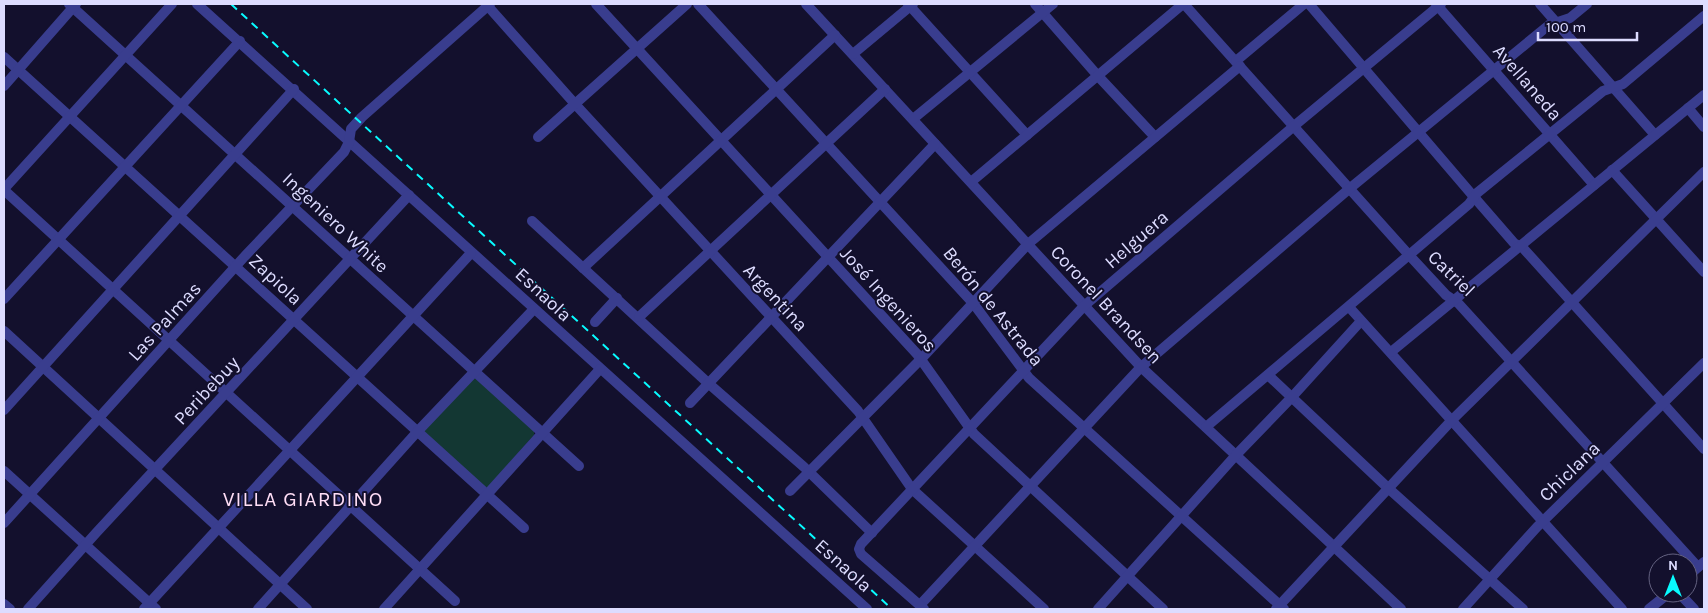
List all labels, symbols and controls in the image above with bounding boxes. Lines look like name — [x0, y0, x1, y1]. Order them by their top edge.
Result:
scale bar — [1538, 10, 1637, 42]
text: 100 m — [1546, 18, 1586, 36]
street label: Avellaneda — [1488, 40, 1566, 125]
street label: Ingeniero White — [278, 168, 393, 277]
street label: Helguera — [1100, 206, 1173, 273]
street label: Coronel Brandsen — [1046, 241, 1167, 368]
street label: Berón de Astrada — [938, 242, 1048, 371]
street label: José Ingenieros — [835, 243, 941, 357]
street label: Catriel — [1423, 246, 1479, 301]
street label: Zapiola — [244, 250, 306, 310]
street label: Argentina — [739, 259, 812, 336]
street label: Esnaola — [511, 263, 576, 326]
street label: Las Palmas — [124, 278, 206, 366]
street label: Peribebuy — [170, 352, 244, 429]
street label: Chiclana — [1535, 437, 1605, 506]
district label: VILLA GIARDINO — [223, 487, 383, 511]
street label: Esnaola — [810, 535, 876, 597]
north arrow — [1648, 553, 1698, 603]
text: N — [1668, 557, 1678, 574]

